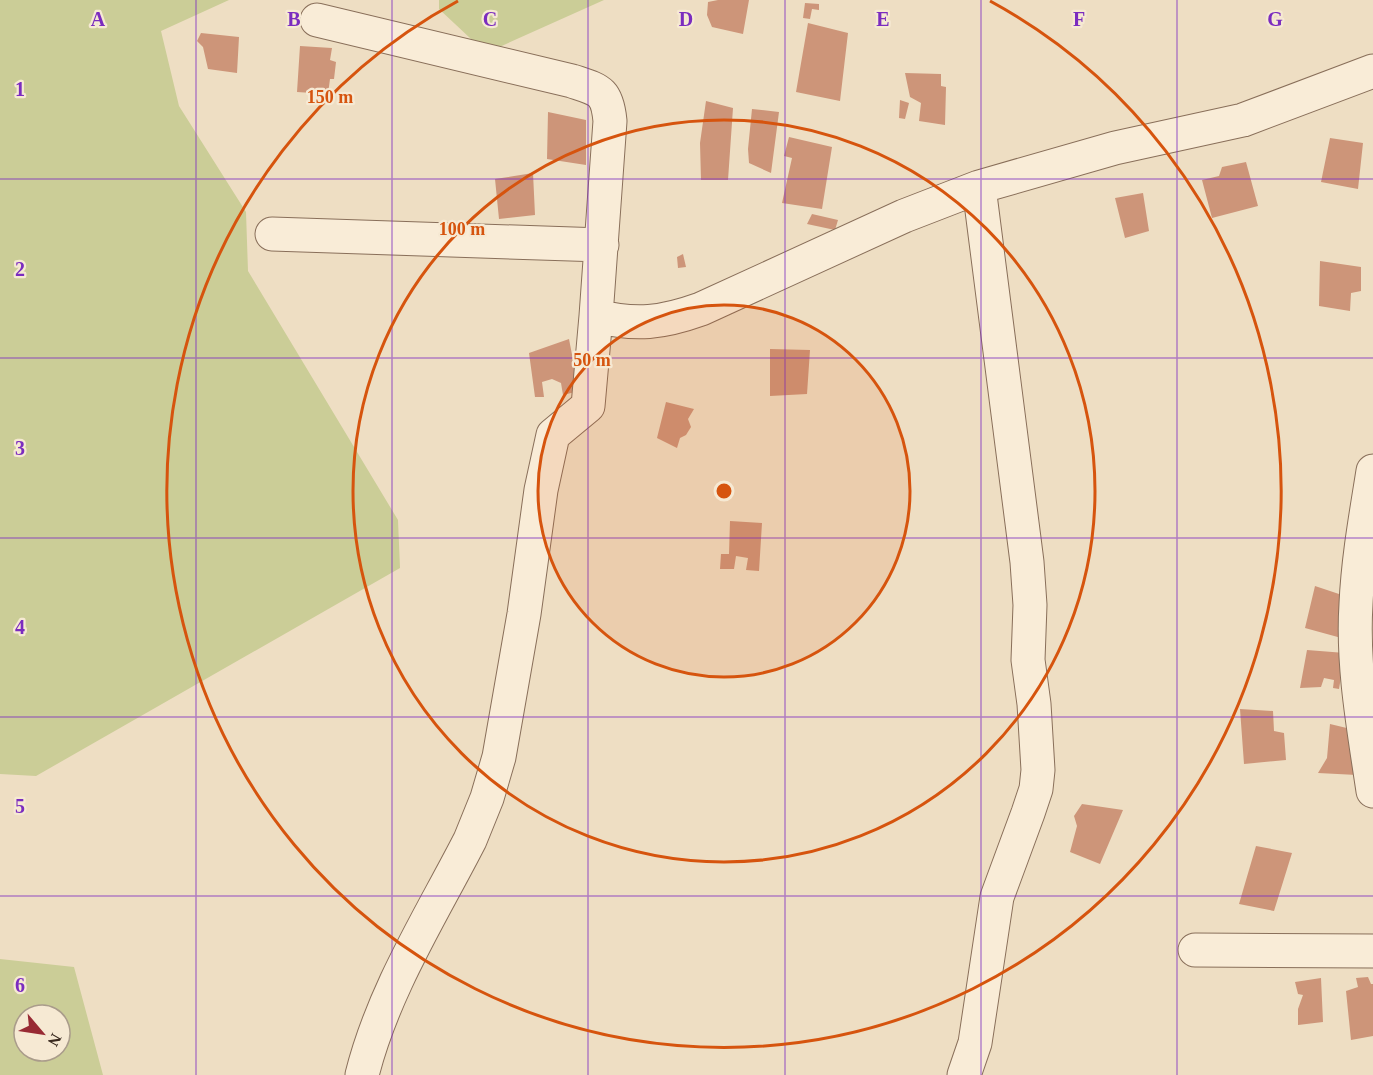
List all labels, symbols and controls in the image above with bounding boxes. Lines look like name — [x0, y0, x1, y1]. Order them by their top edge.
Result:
text: A — [91, 8, 106, 30]
text: B — [287, 8, 301, 30]
text: C — [483, 8, 497, 30]
text: D — [679, 8, 693, 30]
text: E — [876, 8, 890, 30]
text: F — [1073, 8, 1085, 30]
text: G — [1267, 8, 1283, 30]
text: 1 — [15, 78, 25, 100]
text: 150 m — [307, 87, 353, 107]
text: 100 m — [439, 219, 485, 239]
text: 2 — [15, 258, 25, 280]
text: 50 m — [573, 350, 611, 370]
text: 3 — [15, 437, 25, 459]
centre of rings — [714, 481, 734, 501]
text: 4 — [15, 616, 25, 638]
text: 5 — [15, 795, 25, 817]
text: 6 — [15, 974, 25, 996]
north arrow — [12, 1003, 72, 1063]
text: N — [44, 1031, 65, 1050]

